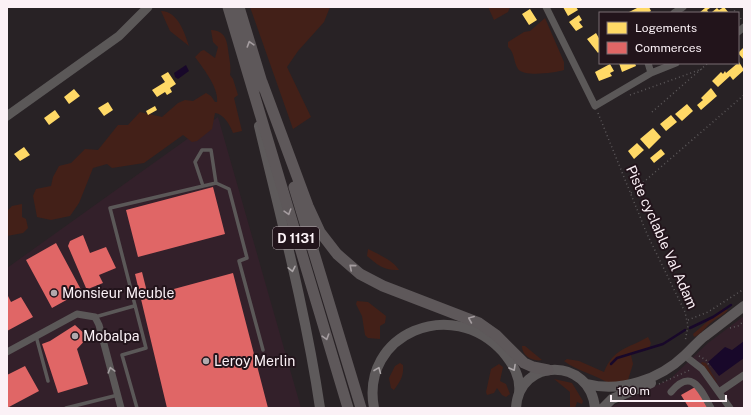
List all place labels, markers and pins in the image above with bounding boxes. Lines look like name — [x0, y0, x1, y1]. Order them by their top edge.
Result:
place label: Monsieur Meuble — [62, 285, 174, 301]
marker: Monsieur Meuble — [49, 288, 59, 298]
place label: Mobalpa — [83, 328, 139, 344]
marker: Mobalpa — [70, 331, 80, 341]
place label: Leroy Merlin — [214, 353, 295, 369]
marker: Leroy Merlin — [201, 356, 211, 366]

